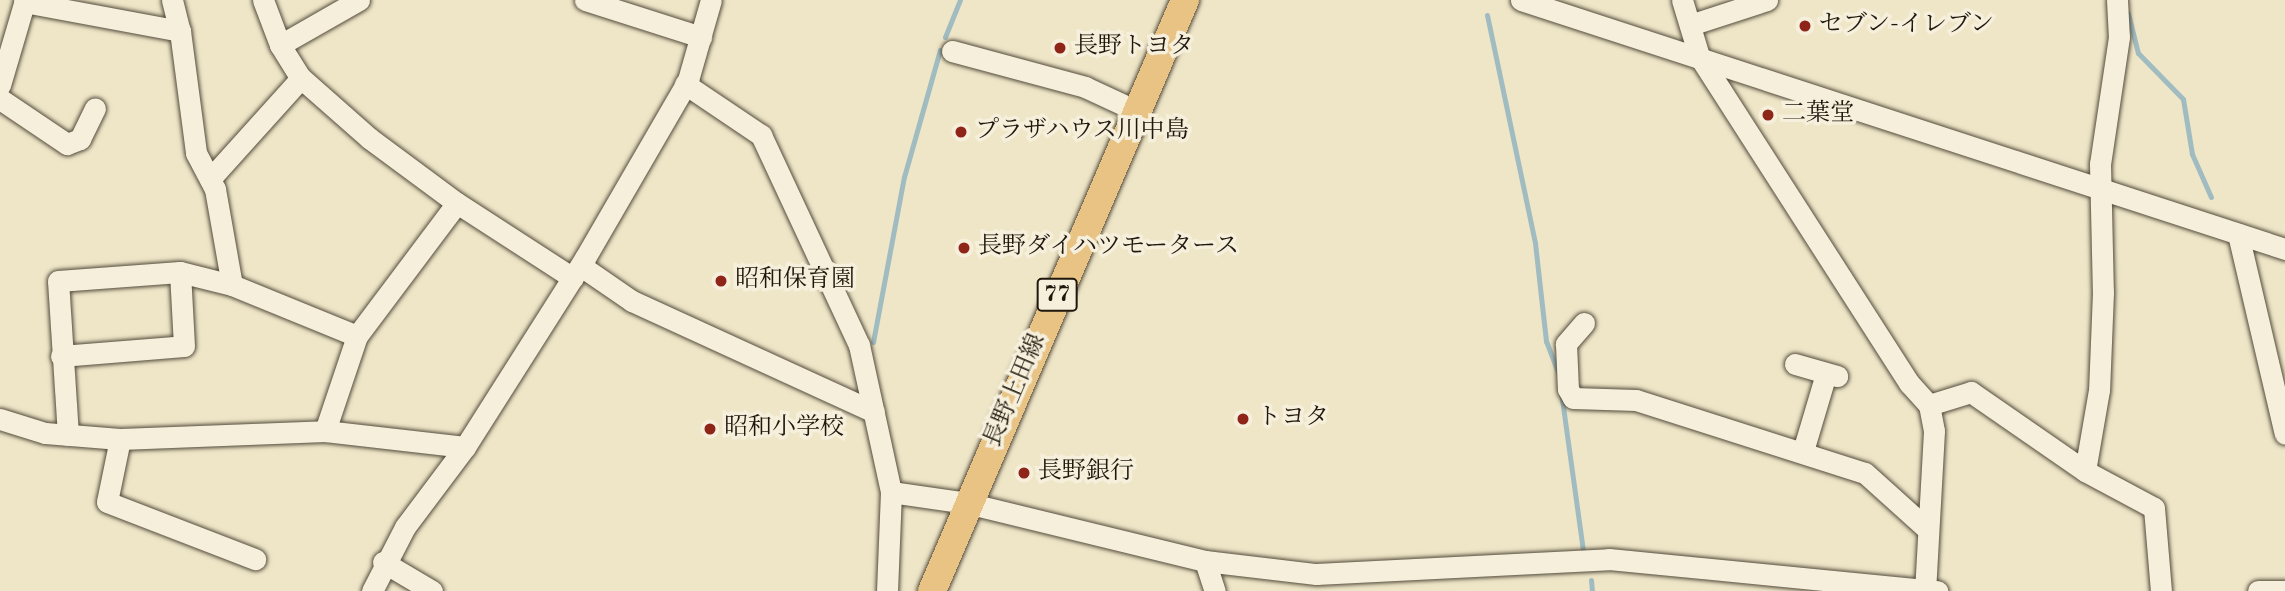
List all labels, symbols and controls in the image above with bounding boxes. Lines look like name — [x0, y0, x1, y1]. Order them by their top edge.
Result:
place label: セブン-イレブン — [1819, 12, 1996, 40]
marker: セブン-イレブン — [1797, 18, 1813, 34]
place label: 長野トヨタ — [1074, 34, 1194, 62]
marker: 長野トヨタ — [1052, 40, 1068, 56]
place label: 二葉堂 — [1782, 101, 1854, 129]
marker: 二葉堂 — [1760, 107, 1776, 123]
place label: プラザハウス川中島 — [975, 118, 1191, 146]
marker: プラザハウス川中島 — [953, 124, 969, 140]
place label: 長野ダイハツモータース — [978, 234, 1241, 262]
marker: 長野ダイハツモータース — [956, 240, 972, 256]
place label: 昭和保育園 — [735, 267, 855, 295]
marker: 昭和保育園 — [713, 273, 729, 289]
road number: 77 — [1036, 276, 1078, 314]
street label: 長野上田線 — [979, 330, 1053, 452]
place label: トヨタ — [1257, 405, 1329, 433]
marker: トヨタ — [1235, 411, 1251, 427]
place label: 昭和小学校 — [724, 415, 844, 443]
marker: 昭和小学校 — [702, 421, 718, 437]
place label: 長野銀行 — [1038, 459, 1134, 487]
marker: 長野銀行 — [1016, 465, 1032, 481]

